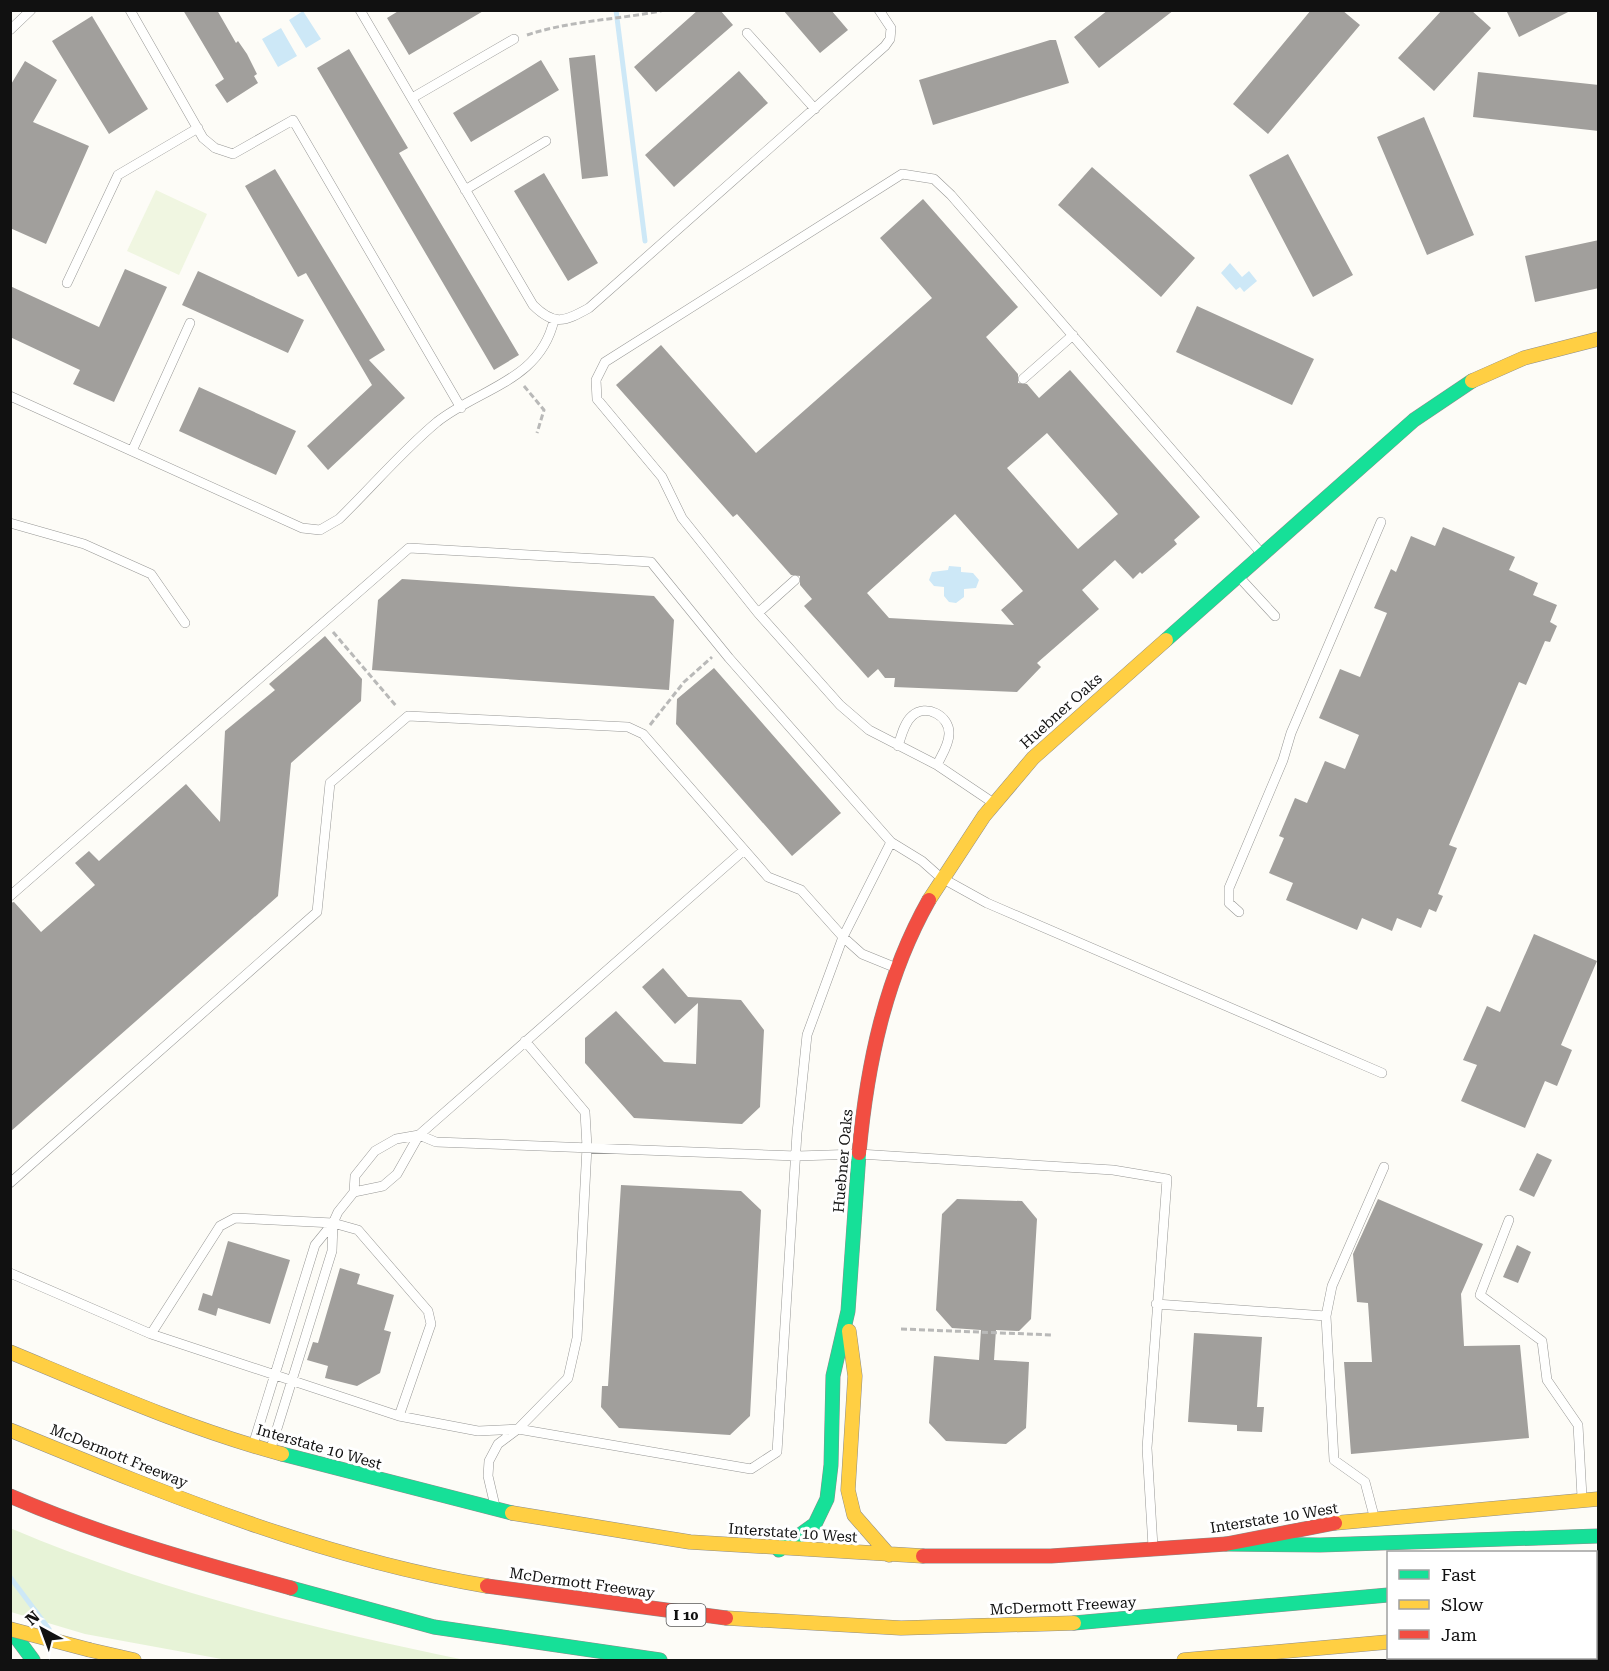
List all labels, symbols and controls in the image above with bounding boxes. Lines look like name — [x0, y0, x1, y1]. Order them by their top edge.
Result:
street label: Huebner Oaks — [1016, 670, 1106, 752]
street label: Huebner Oaks — [830, 1108, 856, 1214]
street label: McDermott Freeway — [48, 1420, 190, 1492]
street label: Interstate 10 West — [254, 1421, 384, 1474]
street label: Interstate 10 West — [1209, 1499, 1340, 1537]
street label: Interstate 10 West — [728, 1520, 859, 1547]
legend — [1387, 1551, 1597, 1659]
street label: McDermott Freeway — [508, 1564, 656, 1602]
text: Fast — [1441, 1564, 1476, 1585]
street label: McDermott Freeway — [989, 1593, 1137, 1619]
text: Slow — [1441, 1594, 1483, 1615]
north arrow — [12, 1599, 72, 1659]
road number: I 10 — [666, 1604, 706, 1626]
text: N — [22, 1607, 43, 1629]
text: Jam — [1441, 1624, 1477, 1645]

